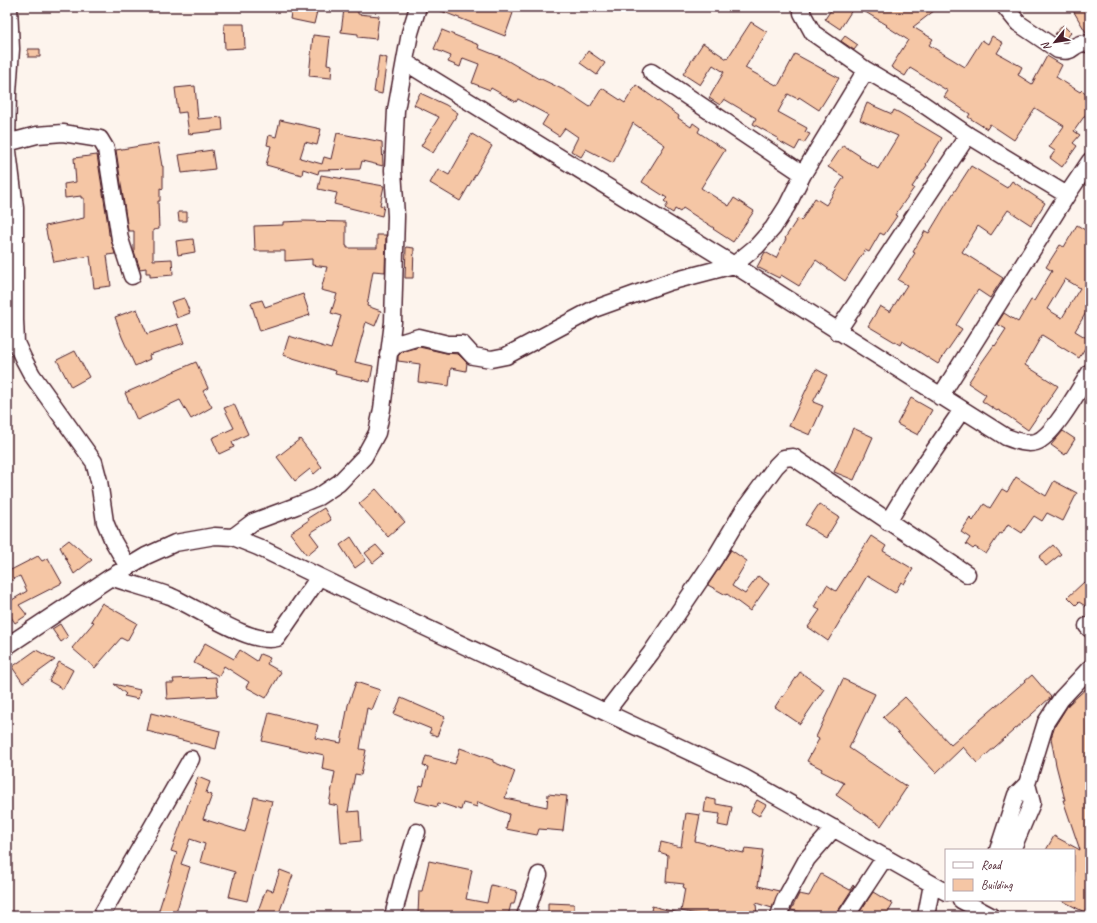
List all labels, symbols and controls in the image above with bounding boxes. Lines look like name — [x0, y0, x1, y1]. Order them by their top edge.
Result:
north arrow — [1035, 22, 1075, 62]
text: N — [1037, 39, 1054, 53]
legend — [945, 849, 1075, 901]
text: Road — [981, 857, 1003, 873]
text: Building — [981, 877, 1013, 893]

